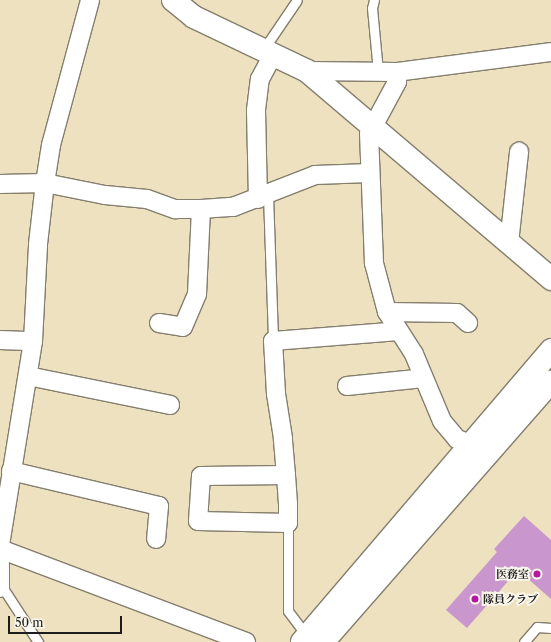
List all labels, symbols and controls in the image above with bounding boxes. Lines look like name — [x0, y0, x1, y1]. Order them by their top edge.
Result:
place label: 医務室 — [496, 567, 529, 581]
marker: 医務室 — [532, 569, 542, 579]
place label: 隊員クラブ — [483, 592, 538, 606]
marker: 隊員クラブ — [470, 594, 480, 604]
scale bar — [10, 608, 124, 634]
text: 50 m — [15, 615, 44, 630]

